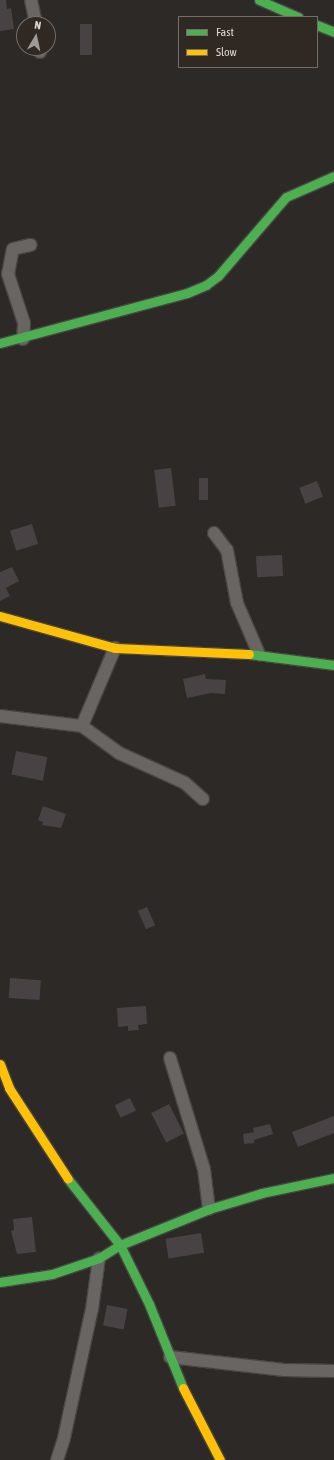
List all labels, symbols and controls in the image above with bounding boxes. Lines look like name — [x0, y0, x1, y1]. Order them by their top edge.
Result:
north arrow — [16, 16, 56, 56]
legend — [178, 16, 318, 68]
text: N — [34, 19, 42, 32]
text: Fast — [216, 25, 234, 39]
text: Slow — [216, 45, 237, 59]

